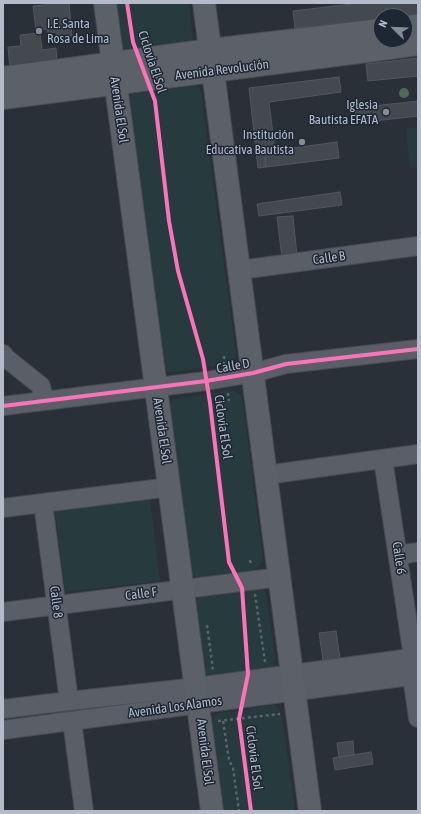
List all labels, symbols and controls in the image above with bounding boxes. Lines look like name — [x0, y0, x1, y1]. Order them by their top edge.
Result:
north arrow — [373, 8, 413, 48]
place label: I.E. Santa Rosa de Lima — [47, 16, 109, 47]
text: N — [376, 18, 390, 29]
marker: I.E. Santa Rosa de Lima — [34, 26, 44, 36]
street label: Ciclovía El Sol — [135, 29, 169, 95]
street label: Avenida Revolución — [174, 57, 270, 83]
street label: Avenida El Sol — [107, 76, 131, 144]
place label: Iglesia Bautista EFATA — [309, 97, 378, 128]
marker: Iglesia Bautista EFATA — [381, 107, 391, 117]
place label: Institución Educativa Bautista — [206, 127, 294, 158]
marker: Institución Educativa Bautista — [297, 137, 307, 147]
street label: Calle B — [312, 248, 346, 268]
street label: Calle D — [215, 355, 251, 377]
street label: Ciclovía El Sol — [211, 394, 235, 460]
street label: Avenida El Sol — [150, 397, 174, 465]
street label: Calle 6 — [389, 541, 409, 575]
street label: Calle F — [124, 584, 158, 604]
street label: Calle 8 — [46, 585, 66, 619]
street label: Avenida Los Alamos — [127, 693, 223, 721]
street label: Avenida El Sol — [193, 718, 217, 786]
street label: Ciclovía El Sol — [242, 725, 266, 791]

